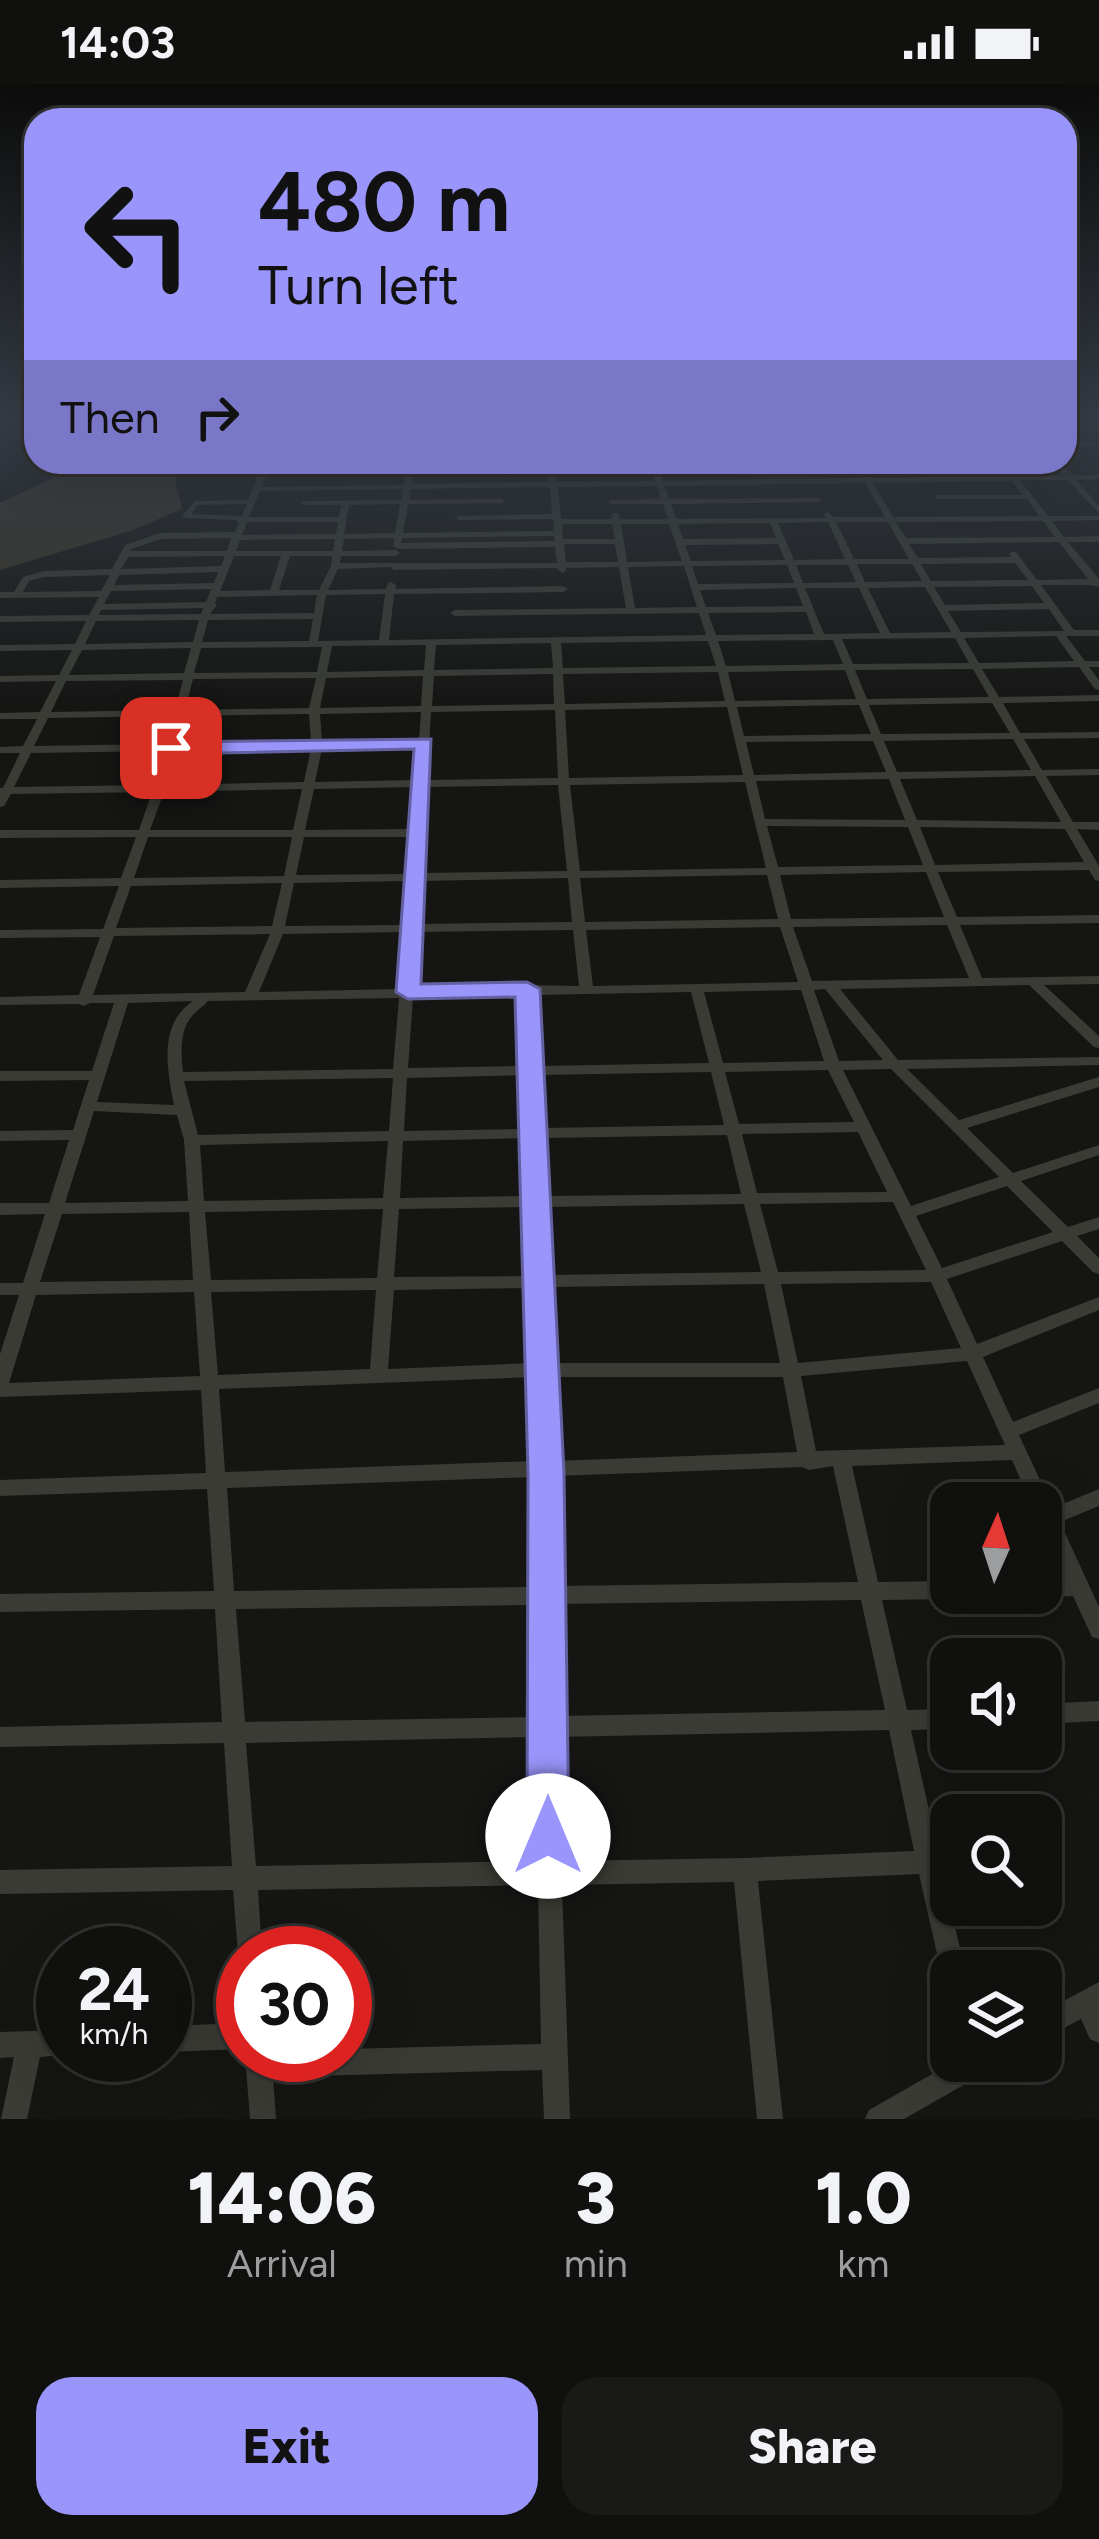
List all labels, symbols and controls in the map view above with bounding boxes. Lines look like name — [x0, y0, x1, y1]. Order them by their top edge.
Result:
text: 14:03 — [60, 15, 175, 69]
text: 480 m — [258, 151, 510, 252]
icon: left — [60, 156, 216, 312]
text: Turn left — [258, 253, 459, 318]
icon: right — [184, 384, 250, 450]
text: Then — [60, 390, 160, 444]
pin — [120, 697, 222, 799]
icon: arrive — [138, 715, 204, 781]
north arrow — [930, 1482, 1062, 1614]
map controls — [930, 1482, 1062, 2082]
button: sound — [930, 1638, 1062, 1770]
position arrow — [485, 1773, 611, 1899]
button: search — [930, 1794, 1062, 1926]
speed limit sign: 30 — [216, 1926, 372, 2082]
button: layers — [930, 1950, 1062, 2082]
text: 24 — [78, 1953, 150, 2025]
text: km/h — [80, 2015, 148, 2052]
text: 14:06 — [187, 2155, 376, 2241]
text: 3 — [575, 2155, 616, 2241]
text: 1.0 — [815, 2155, 912, 2241]
text: Arrival — [227, 2240, 337, 2287]
text: min — [564, 2240, 628, 2287]
text: km — [837, 2240, 889, 2287]
button: Exit — [36, 2377, 538, 2515]
button: Share — [562, 2377, 1063, 2515]

